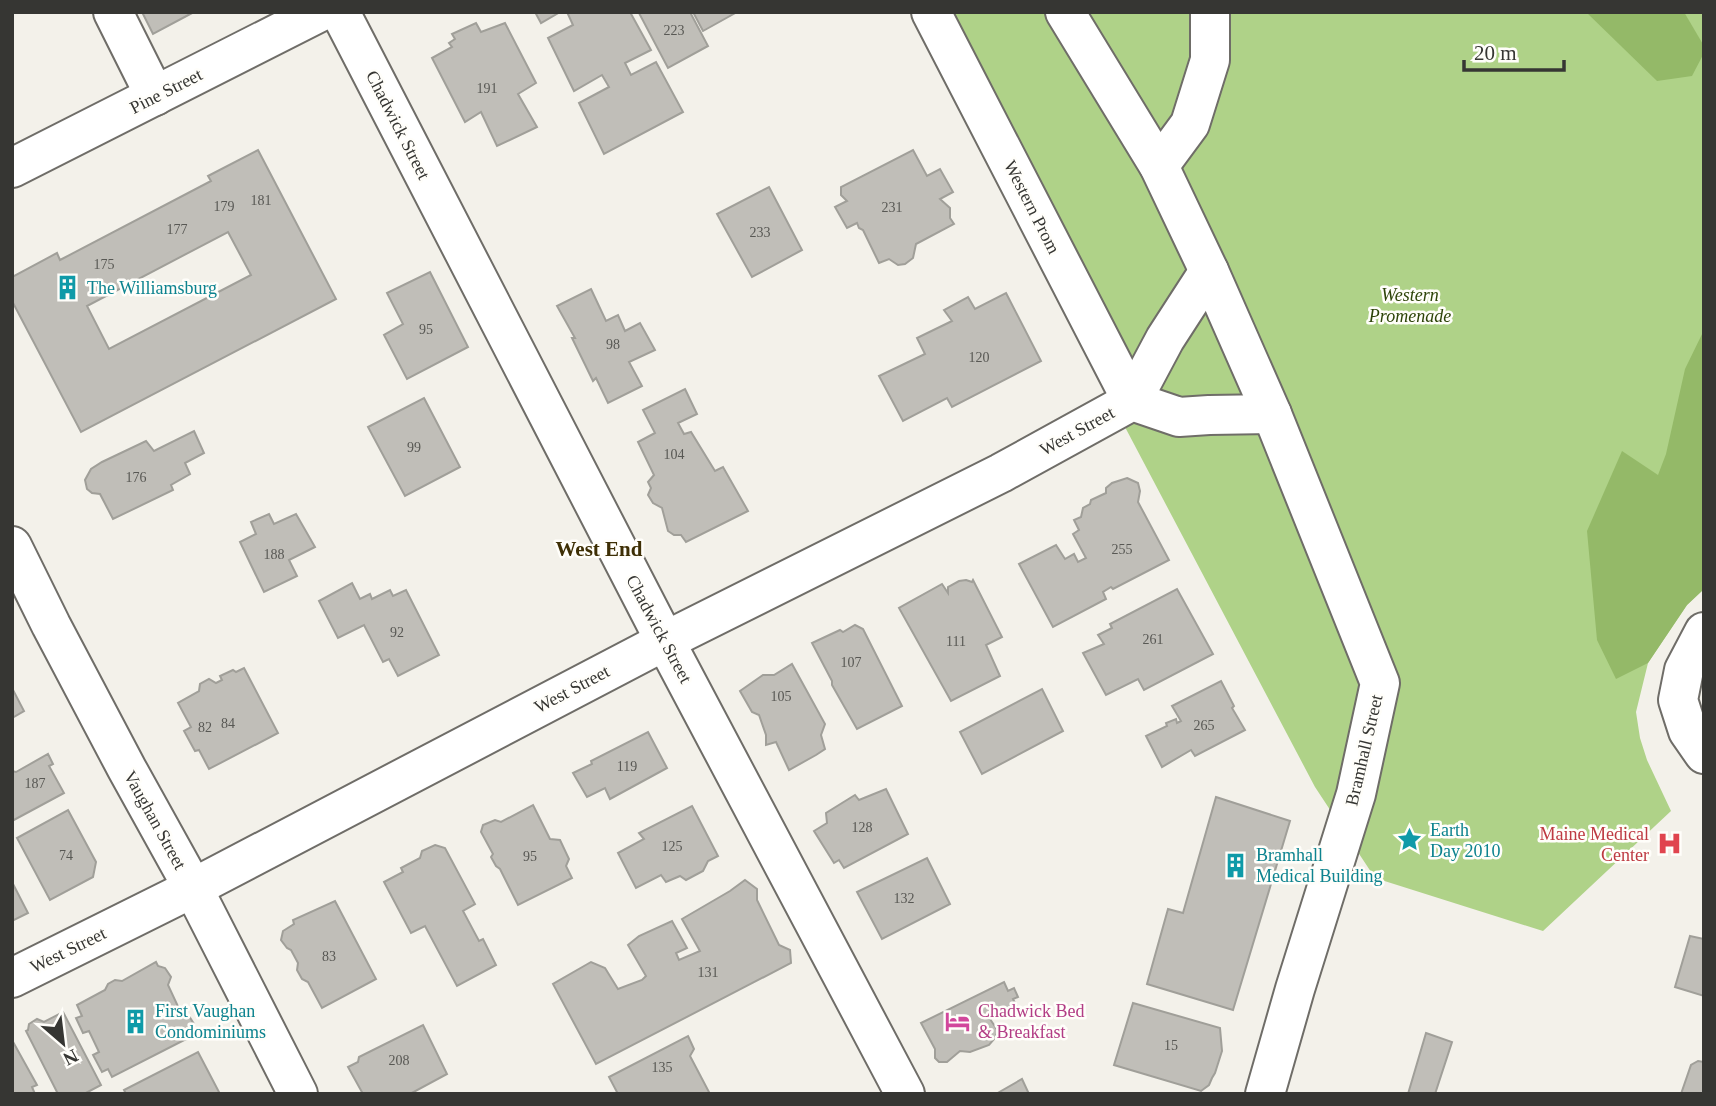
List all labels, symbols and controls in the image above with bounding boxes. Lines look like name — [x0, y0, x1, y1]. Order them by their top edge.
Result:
house number: 223 — [664, 23, 685, 38]
scale bar — [1464, 28, 1564, 72]
text: 20 m — [1474, 41, 1517, 65]
street label: Pine Street — [126, 64, 206, 118]
street label: Chadwick Street — [362, 67, 434, 183]
house number: 191 — [477, 81, 498, 96]
street label: Western Prom — [1000, 157, 1064, 257]
house number: 181 — [251, 193, 272, 208]
house number: 179 — [214, 199, 235, 214]
house number: 231 — [882, 200, 903, 215]
house number: 177 — [167, 222, 188, 237]
house number: 233 — [750, 225, 771, 240]
house number: 175 — [94, 257, 115, 272]
building icon: The Williamsburg — [53, 274, 81, 302]
place label: The Williamsburg — [87, 278, 217, 298]
park label: Western Promenade — [1368, 285, 1451, 326]
house number: 95 — [419, 322, 433, 337]
house number: 98 — [606, 337, 620, 352]
house number: 120 — [969, 350, 990, 365]
street label: West Street — [1036, 402, 1118, 460]
house number: 99 — [407, 440, 421, 455]
house number: 104 — [664, 447, 685, 462]
house number: 176 — [126, 470, 147, 485]
district label: West End — [556, 537, 643, 561]
house number: 255 — [1112, 542, 1133, 557]
house number: 188 — [264, 547, 285, 562]
street label: Chadwick Street — [622, 572, 696, 686]
house number: 92 — [390, 625, 404, 640]
house number: 261 — [1143, 632, 1164, 647]
house number: 111 — [946, 634, 966, 649]
house number: 107 — [841, 655, 862, 670]
street label: West Street — [531, 661, 613, 717]
house number: 105 — [771, 689, 792, 704]
street label: Bramhall Street — [1341, 692, 1387, 808]
house number: 84 — [221, 716, 235, 731]
house number: 265 — [1194, 718, 1215, 733]
house number: 82 — [198, 720, 212, 735]
house number: 119 — [617, 759, 637, 774]
street label: Vaughan Street — [120, 767, 190, 873]
house number: 187 — [25, 776, 46, 791]
house number: 128 — [852, 820, 873, 835]
place label: Earth Day 2010 — [1430, 820, 1501, 861]
place label: Maine Medical Center — [1540, 824, 1649, 865]
place icon: Earth Day 2010 — [1396, 826, 1424, 854]
hospital icon: Maine Medical Center — [1655, 830, 1683, 858]
house number: 125 — [662, 839, 683, 854]
place label: Bramhall Medical Building — [1256, 845, 1382, 886]
house number: 74 — [59, 848, 73, 863]
house number: 95 — [523, 849, 537, 864]
building icon: Bramhall Medical Building — [1222, 851, 1250, 879]
house number: 132 — [894, 891, 915, 906]
street label: West Street — [27, 923, 109, 977]
house number: 83 — [322, 949, 336, 964]
house number: 131 — [698, 965, 719, 980]
place label: First Vaughan Condominiums — [155, 1001, 266, 1042]
place label: Chadwick Bed & Breakfast — [978, 1001, 1084, 1042]
building icon: First Vaughan Condominiums — [121, 1007, 149, 1035]
hotel icon: Chadwick Bed & Breakfast — [944, 1007, 972, 1035]
north arrow — [28, 1008, 98, 1078]
house number: 15 — [1164, 1038, 1178, 1053]
text: N — [60, 1045, 82, 1070]
house number: 208 — [389, 1053, 410, 1068]
house number: 135 — [652, 1060, 673, 1075]

